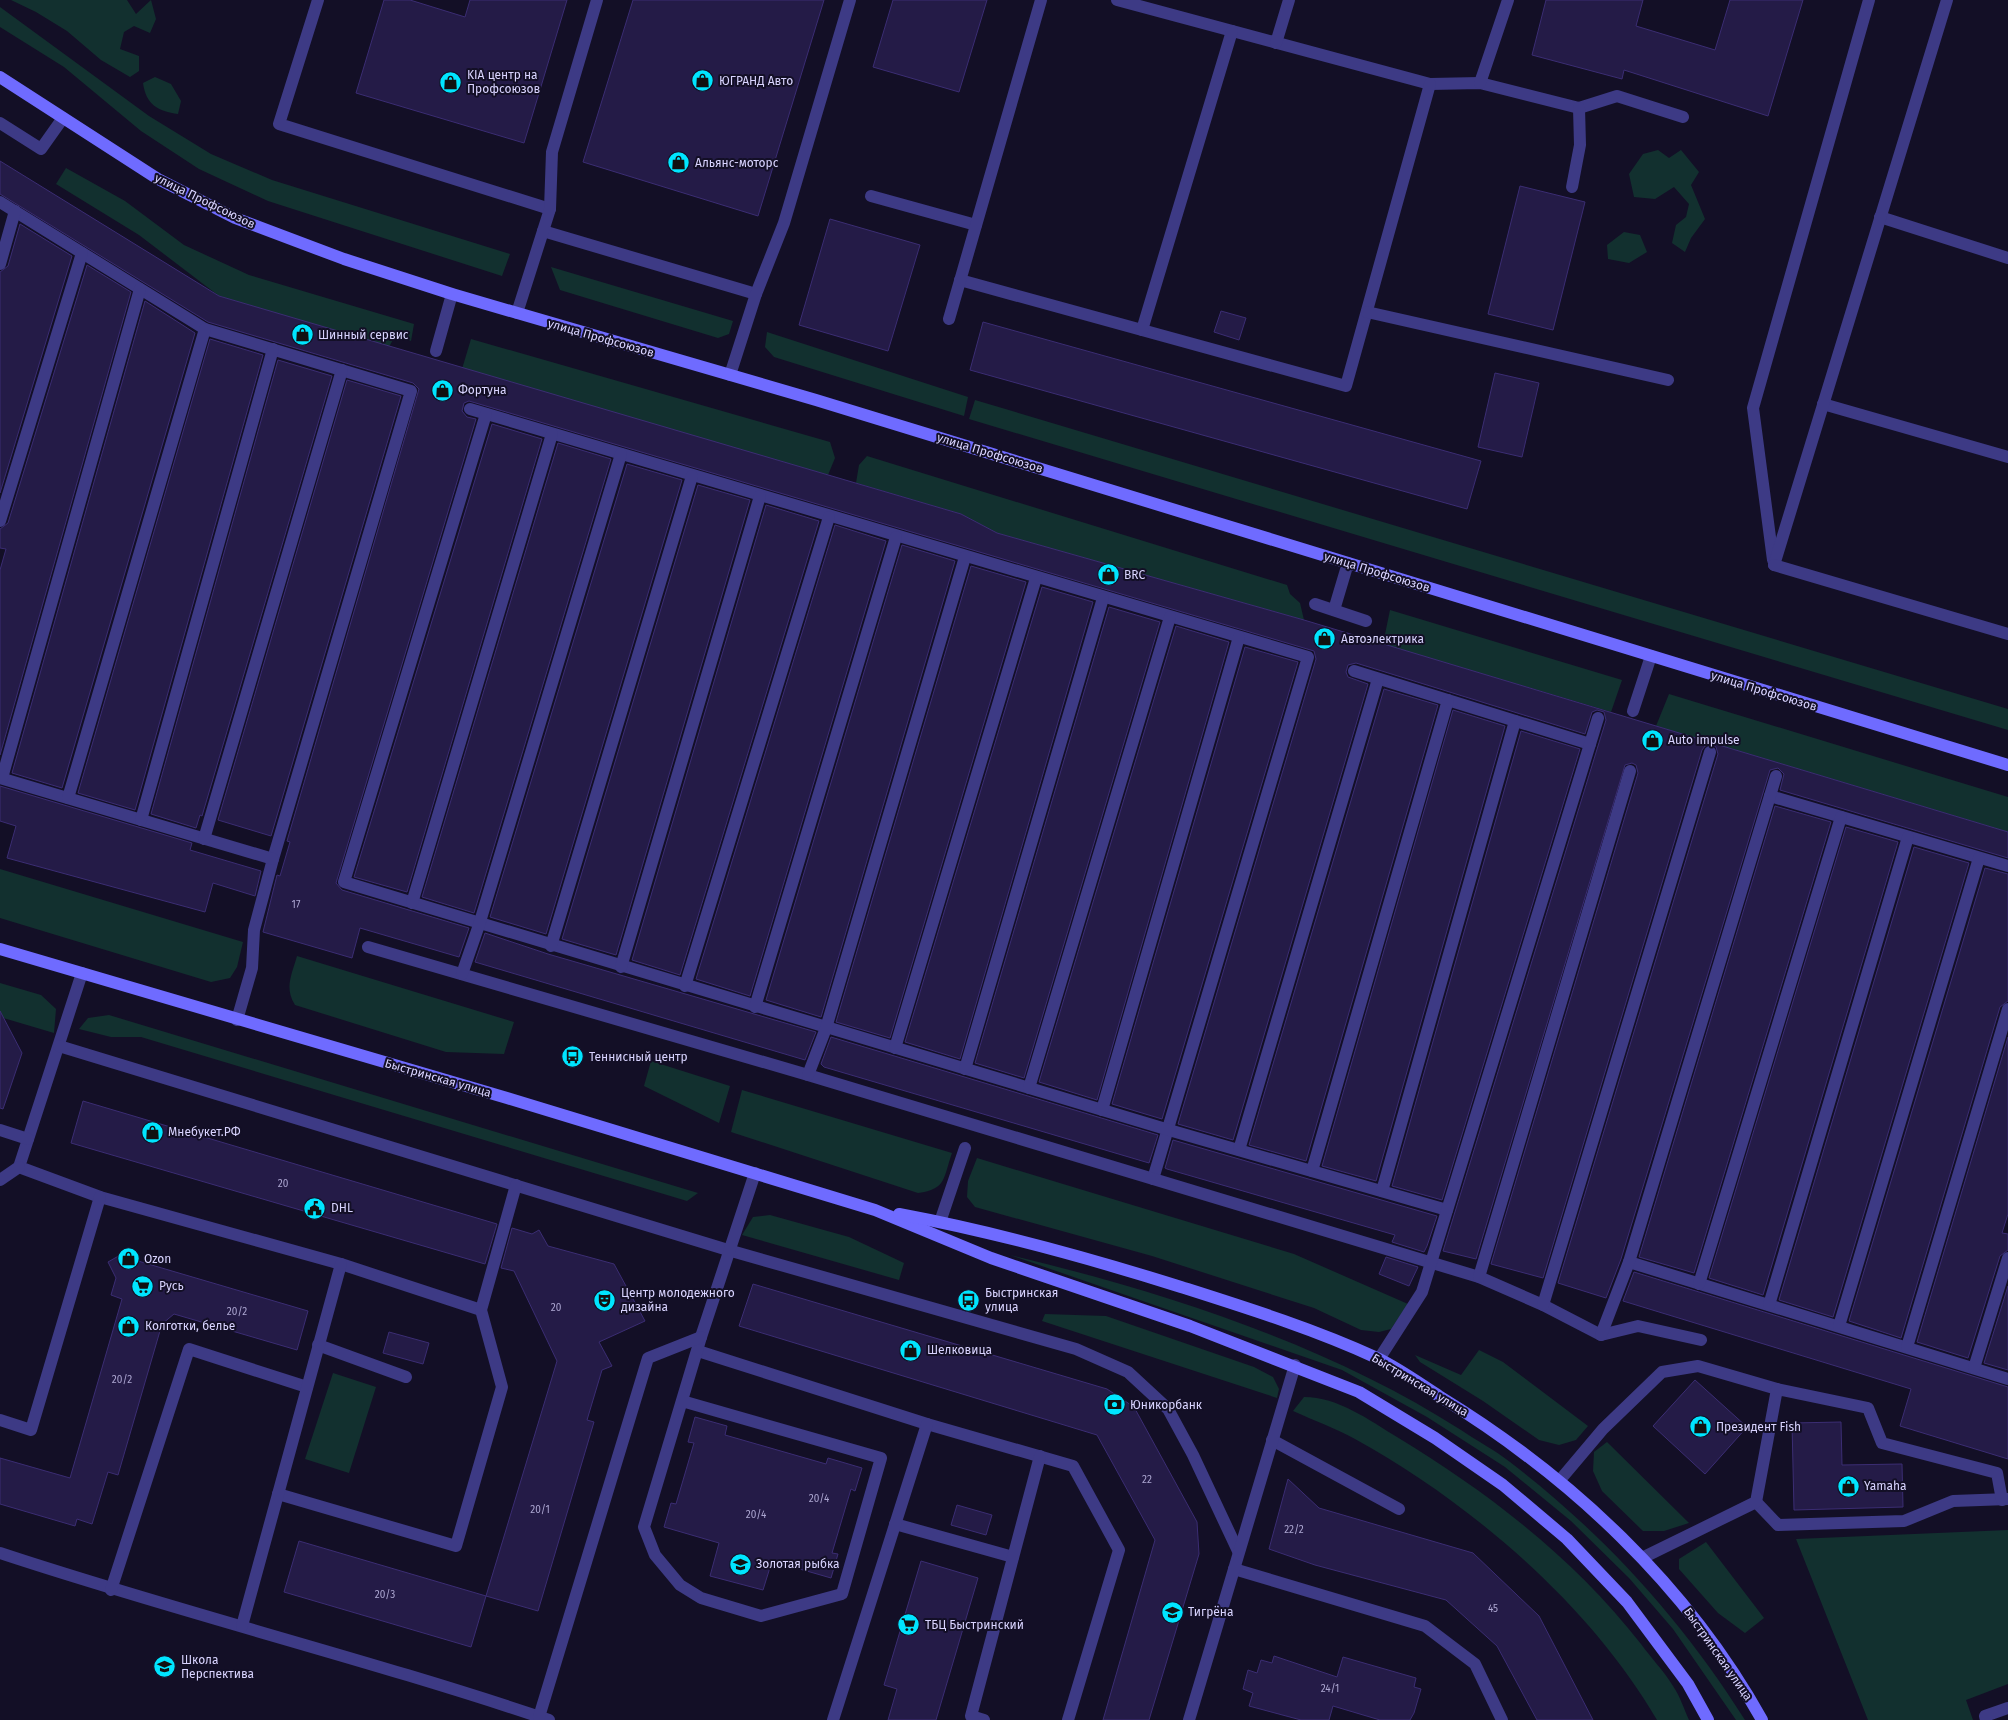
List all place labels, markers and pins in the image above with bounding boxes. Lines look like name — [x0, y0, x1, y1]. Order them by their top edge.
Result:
place label: KIA центр на Профсоюзов — [467, 68, 541, 96]
shop icon: ЮГРАНД Авто — [691, 69, 715, 93]
shop icon: KIA центр на Профсоюзов — [439, 70, 463, 94]
place label: ЮГРАНД Авто — [719, 74, 793, 88]
shop icon: Альянс-моторс — [667, 151, 691, 175]
place label: Альянс-моторс — [695, 156, 779, 170]
shop icon: Шинный сервис — [290, 323, 314, 347]
place label: Шинный сервис — [318, 328, 409, 342]
shop icon: Фортуна — [430, 378, 454, 402]
place label: Фортуна — [458, 383, 507, 397]
shop icon: BRC — [1096, 563, 1120, 587]
place label: BRC — [1124, 568, 1145, 582]
shop icon: Автоэлектрика — [1313, 627, 1337, 651]
place label: Автоэлектрика — [1341, 632, 1424, 646]
shop icon: Auto impulse — [1640, 728, 1664, 752]
place label: Auto impulse — [1668, 733, 1740, 747]
bus stop icon: Теннисный центр — [561, 1045, 585, 1069]
place label: Теннисный центр — [589, 1050, 688, 1064]
shop icon: Мнебукет.РФ — [140, 1120, 164, 1144]
place label: Мнебукет.РФ — [168, 1125, 241, 1139]
public building icon: DHL — [303, 1196, 327, 1220]
place label: DHL — [331, 1201, 353, 1215]
shop icon: Ozon — [116, 1247, 140, 1271]
place label: Ozon — [144, 1252, 171, 1266]
supermarket icon: Русь — [131, 1274, 155, 1298]
place label: Русь — [159, 1279, 184, 1293]
place label: Центр молодежного дизайна — [621, 1286, 735, 1314]
place label: Быстринская улица — [985, 1286, 1058, 1314]
theatre icon: Центр молодежного дизайна — [593, 1288, 617, 1312]
bus stop icon: Быстринская улица — [957, 1288, 981, 1312]
shop icon: Колготки, белье — [117, 1314, 141, 1338]
place label: Колготки, белье — [145, 1319, 235, 1333]
shop icon: Шелковица — [899, 1338, 923, 1362]
place label: Шелковица — [927, 1343, 992, 1357]
bank icon: Юникорбанк — [1102, 1393, 1126, 1417]
place label: Юникорбанк — [1130, 1398, 1203, 1412]
shop icon: Президент Fish — [1688, 1415, 1712, 1439]
place label: Президент Fish — [1716, 1420, 1801, 1434]
shop icon: Yamaha — [1836, 1474, 1860, 1498]
place label: Yamaha — [1864, 1479, 1907, 1493]
school or university icon: Золотая рыбка — [728, 1552, 752, 1576]
place label: Золотая рыбка — [756, 1557, 839, 1571]
school or university icon: Тигрёна — [1160, 1600, 1184, 1624]
place label: Тигрёна — [1188, 1605, 1234, 1619]
supermarket icon: ТБЦ Быстринский — [897, 1613, 921, 1637]
place label: ТБЦ Быстринский — [925, 1618, 1024, 1632]
place label: Школа Перспектива — [181, 1653, 254, 1681]
school or university icon: Школа Перспектива — [153, 1655, 177, 1679]

